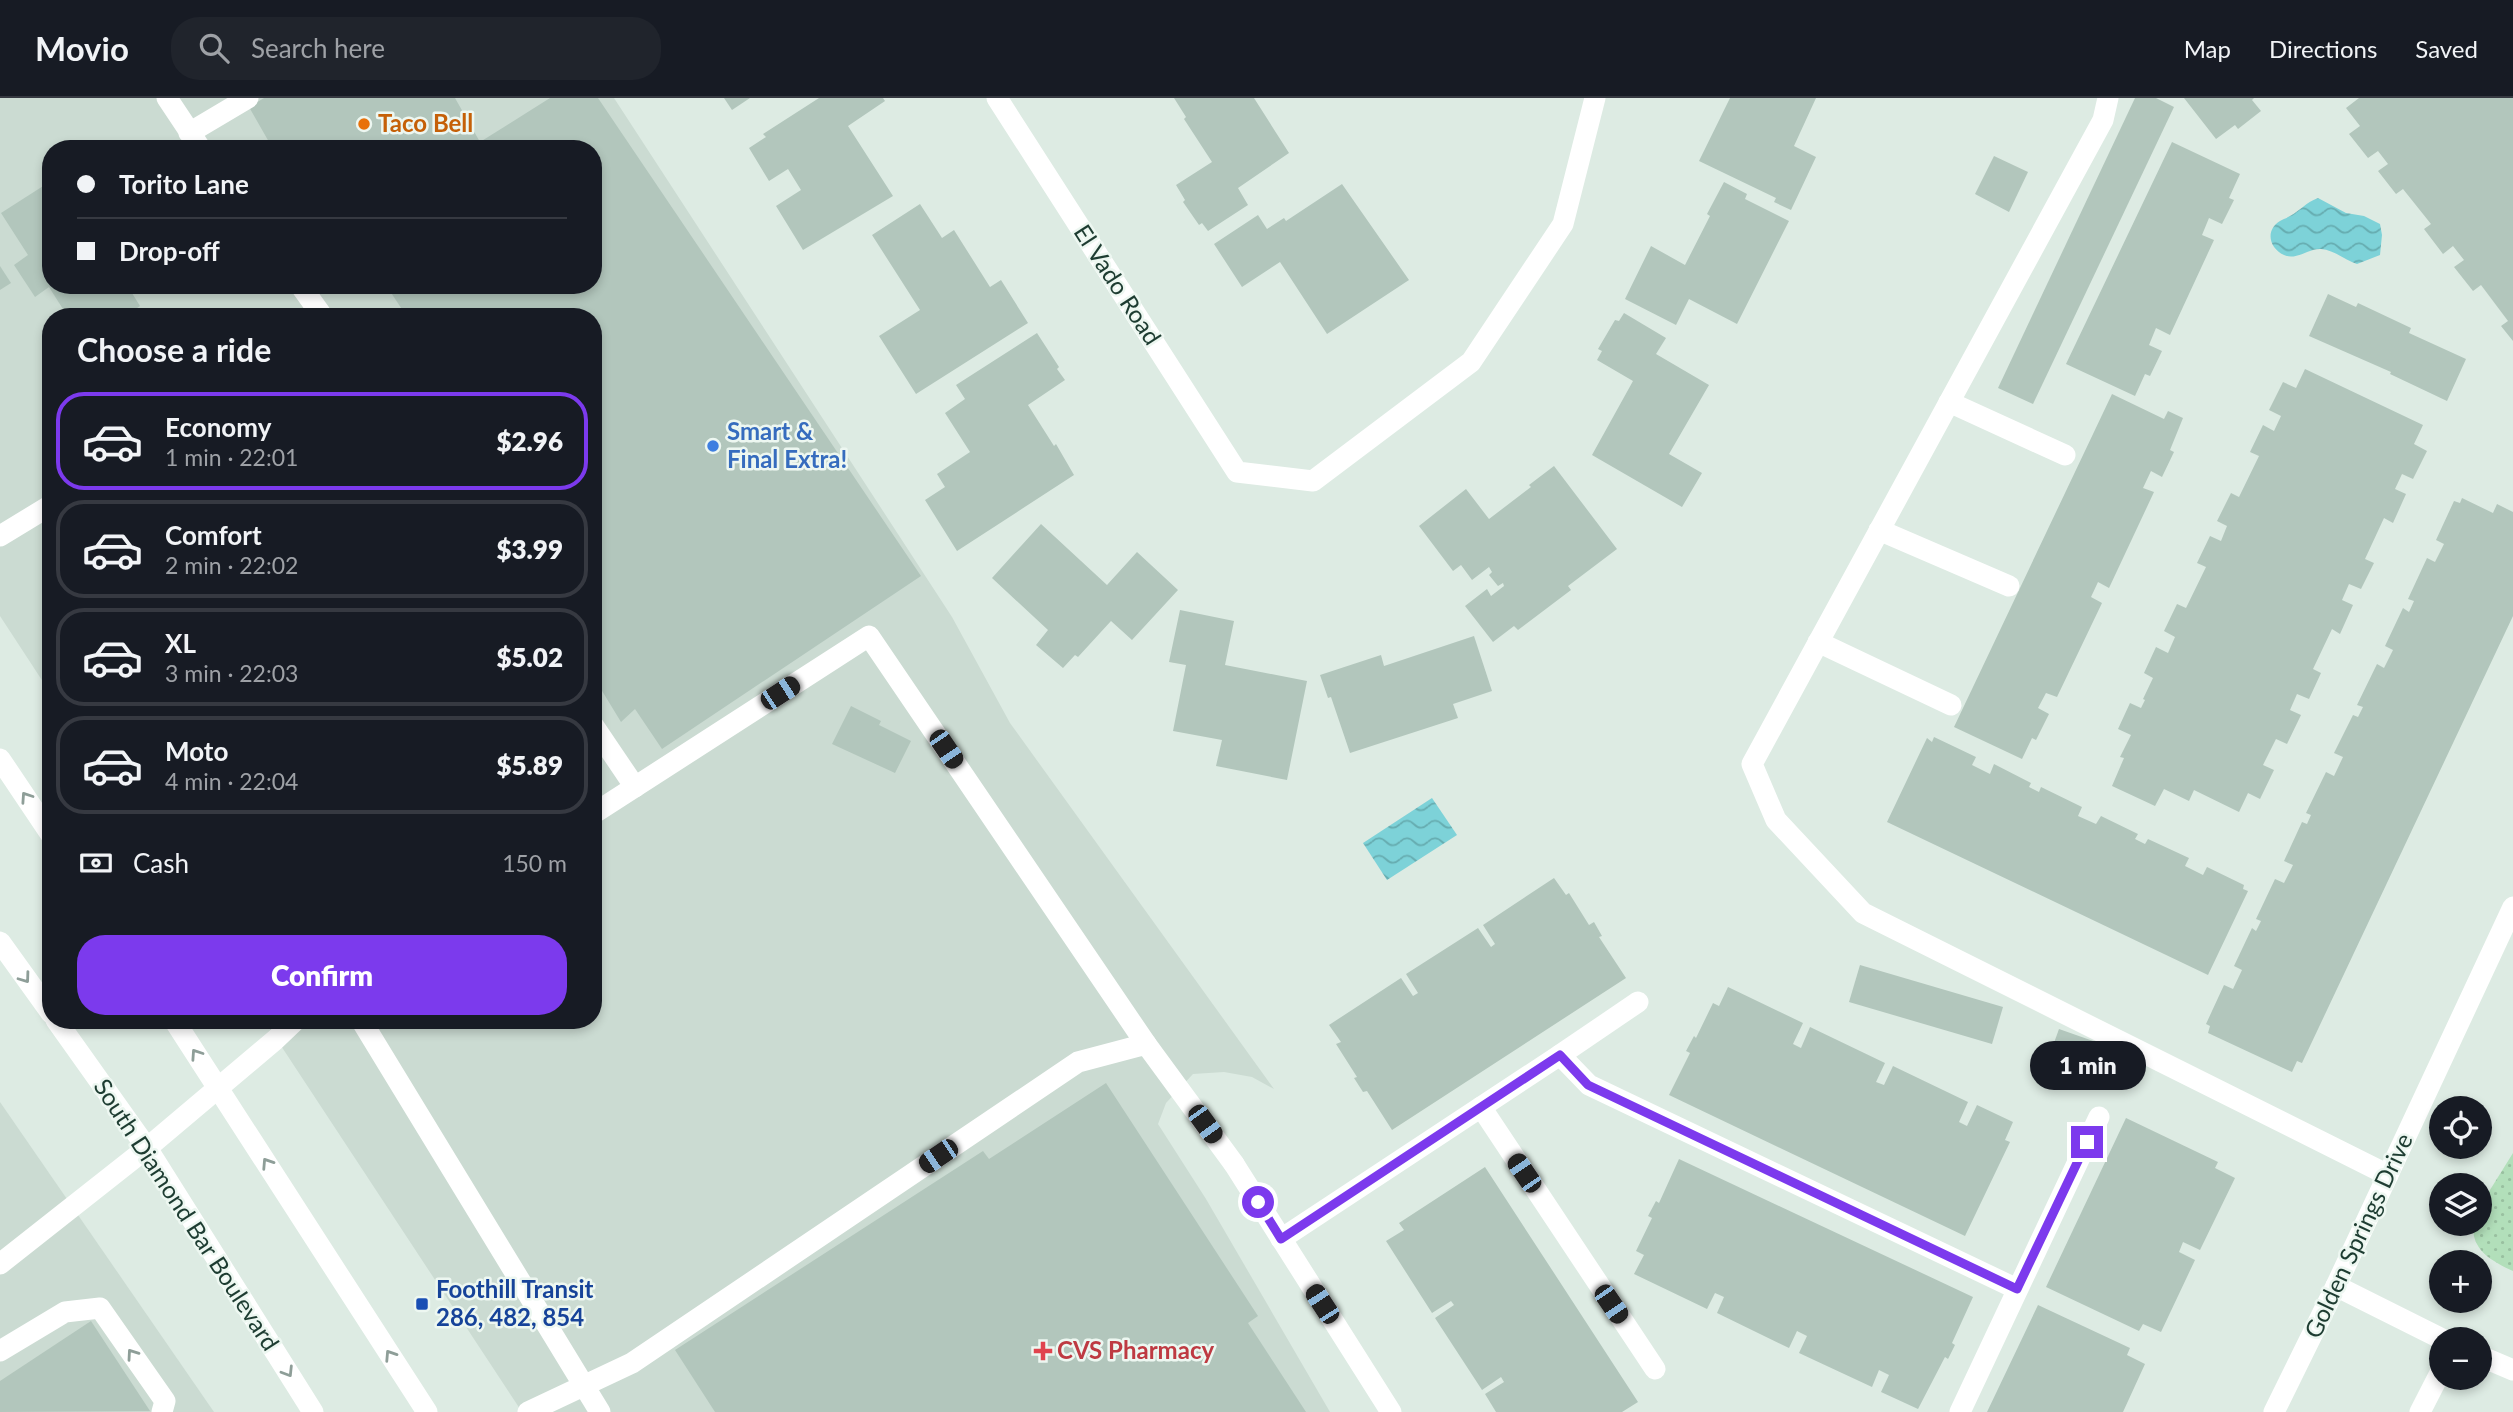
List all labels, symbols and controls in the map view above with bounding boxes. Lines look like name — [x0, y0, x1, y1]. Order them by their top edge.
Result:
search box — [171, 17, 661, 80]
text: Movio — [35, 28, 129, 68]
icon: search — [195, 29, 233, 67]
text: Search here — [251, 32, 385, 64]
text: Map — [2184, 34, 2231, 63]
text: Directions — [2269, 34, 2377, 63]
text: Saved — [2415, 34, 2478, 63]
place label: Taco Bell — [378, 108, 473, 137]
marker: Taco Bell — [356, 116, 372, 132]
text: Torito Lane — [119, 168, 249, 200]
street label: El Vado Road — [1069, 219, 1168, 350]
text: Drop-off — [119, 235, 220, 267]
text: Choose a ride — [77, 330, 271, 369]
icon: car — [81, 410, 144, 473]
text: Economy — [165, 411, 271, 443]
place label: Smart & Final Extra! — [727, 416, 847, 473]
text: $2.96 — [496, 425, 563, 457]
marker: Smart & Final Extra! — [705, 438, 721, 454]
text: 1 min · 22:01 — [165, 443, 298, 471]
icon: car — [81, 518, 144, 581]
text: Comfort — [165, 519, 262, 551]
text: $3.99 — [496, 533, 563, 565]
text: 2 min · 22:02 — [165, 551, 298, 579]
icon: car — [81, 626, 144, 689]
text: XL — [165, 627, 196, 659]
text: $5.02 — [496, 641, 563, 673]
text: 3 min · 22:03 — [165, 659, 298, 687]
car — [757, 673, 804, 713]
car — [926, 726, 967, 772]
icon: car — [81, 734, 144, 797]
text: Moto — [165, 735, 228, 767]
text: $5.89 — [496, 749, 563, 781]
text: 4 min · 22:04 — [165, 767, 298, 795]
one-way arrow — [21, 792, 34, 805]
icon: cash — [77, 844, 115, 882]
text: Cash — [133, 847, 189, 879]
text: 150 m — [502, 849, 567, 877]
button: Confirm — [77, 935, 567, 1015]
one-way arrow — [17, 970, 29, 983]
callout: 1 min — [2029, 1040, 2145, 1090]
one-way arrow — [192, 1049, 205, 1062]
text: 1 min — [2059, 1051, 2117, 1079]
street label: South Diamond Bar Boulevard — [89, 1073, 286, 1355]
map controls — [2429, 1096, 2492, 1390]
button: locate — [2429, 1096, 2492, 1159]
car — [1185, 1101, 1226, 1147]
route end — [2071, 1126, 2103, 1158]
street label: Golden Springs Drive — [2297, 1128, 2418, 1342]
car — [915, 1136, 962, 1176]
car — [1504, 1150, 1545, 1196]
one-way arrow — [262, 1158, 275, 1171]
button: layers — [2429, 1173, 2492, 1236]
route start — [1242, 1186, 1274, 1218]
button: + — [2429, 1250, 2492, 1313]
place label: Foothill Transit 286, 482, 854 — [436, 1274, 594, 1331]
car — [1302, 1281, 1343, 1327]
car — [1591, 1281, 1632, 1327]
marker: Foothill Transit 286, 482, 854 — [414, 1296, 430, 1312]
button: − — [2429, 1327, 2492, 1390]
place label: CVS Pharmacy — [1057, 1335, 1214, 1364]
marker: CVS Pharmacy — [1035, 1343, 1051, 1359]
one-way arrow — [128, 1349, 140, 1362]
one-way arrow — [385, 1349, 398, 1362]
one-way arrow — [280, 1365, 293, 1378]

